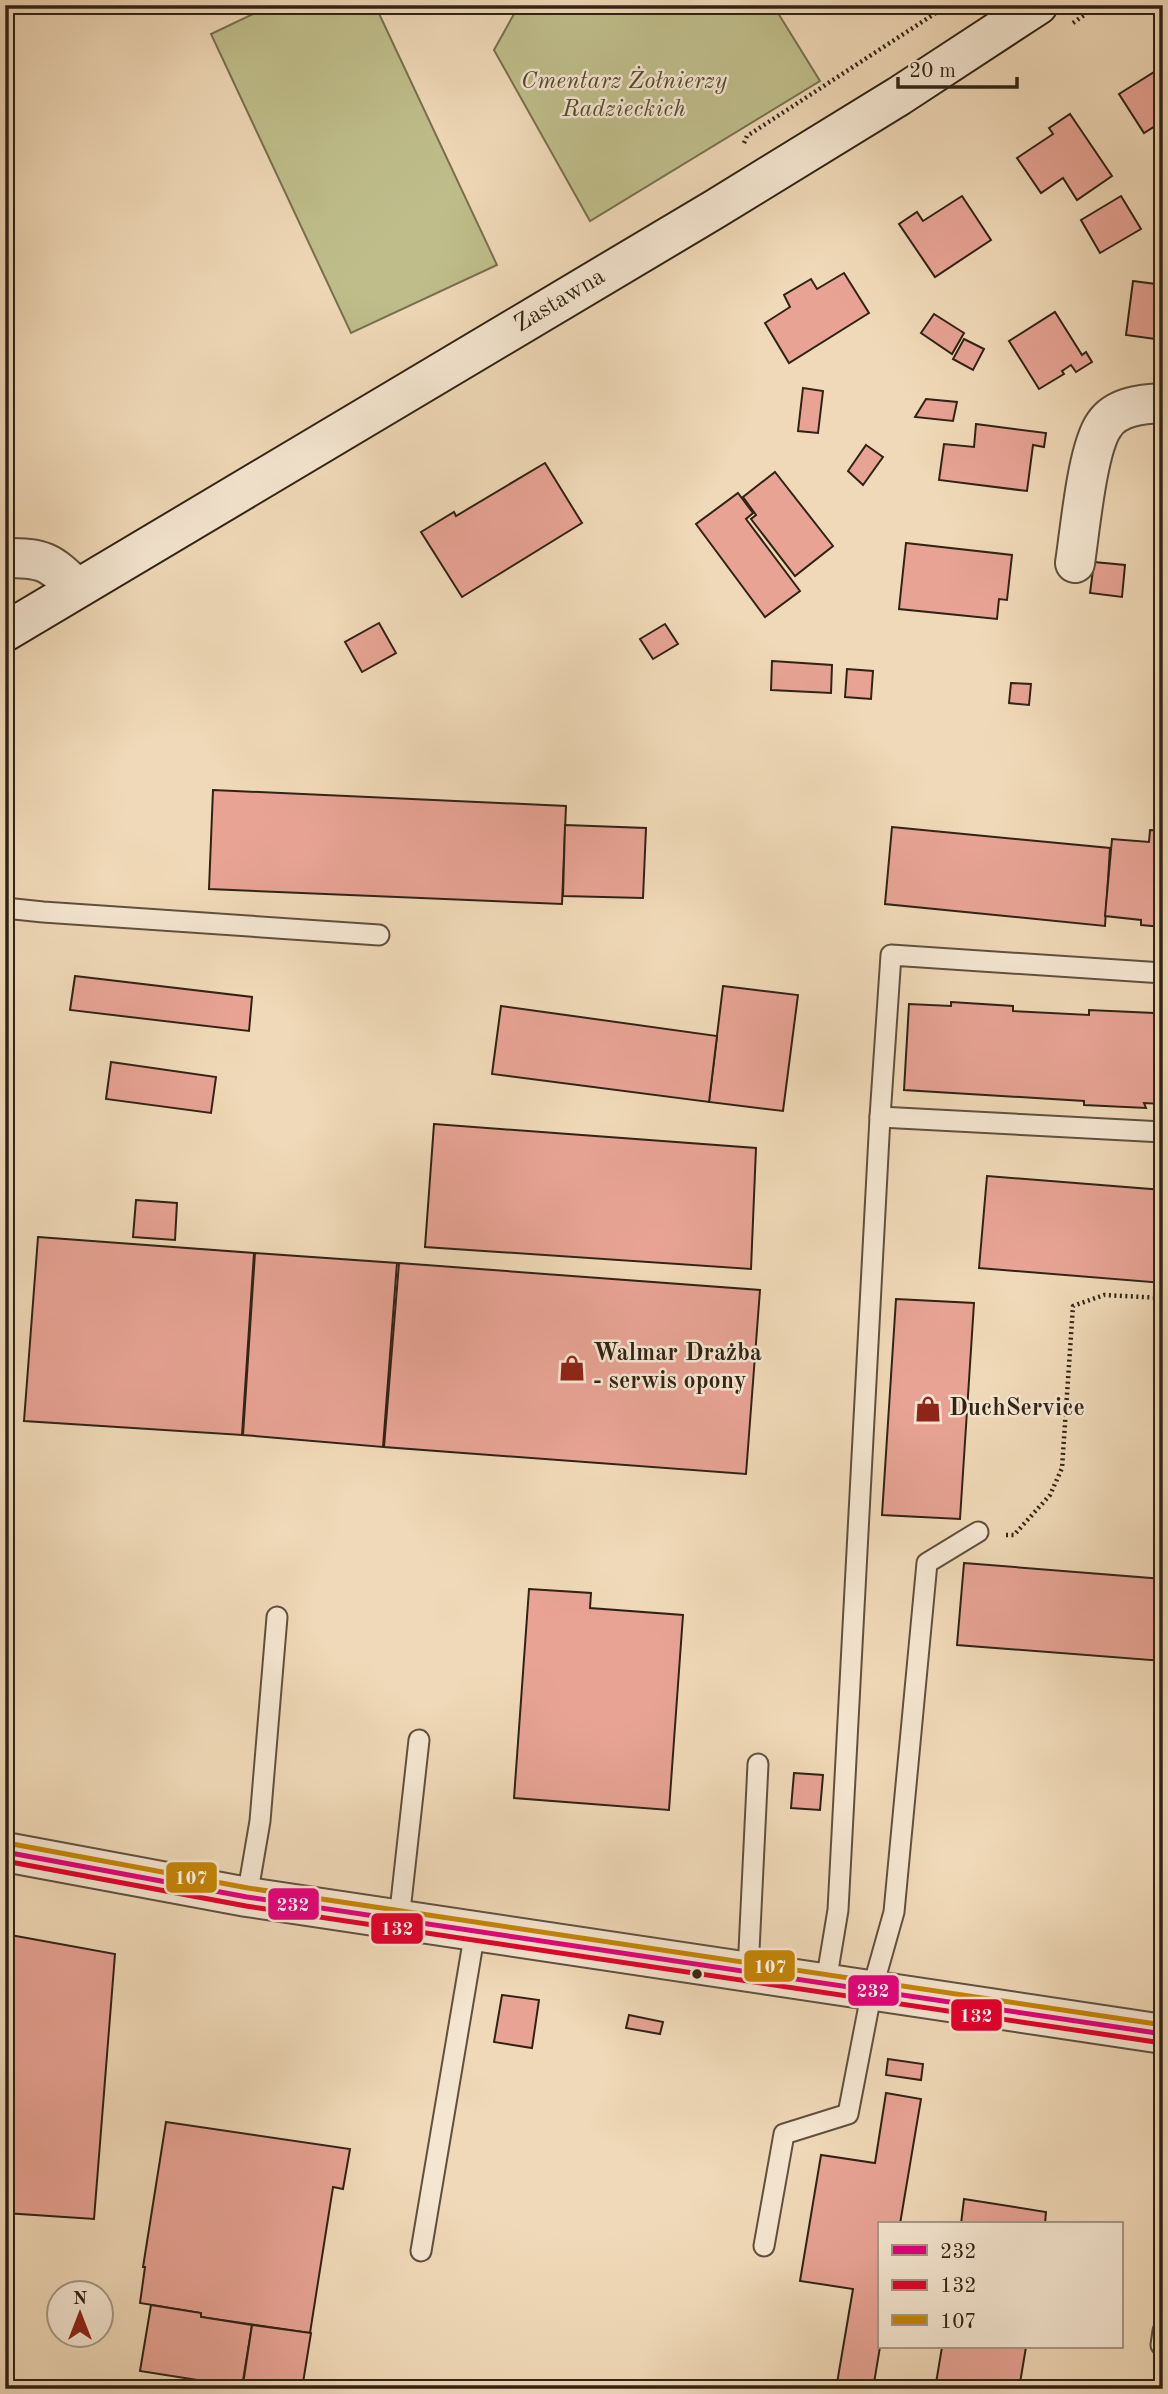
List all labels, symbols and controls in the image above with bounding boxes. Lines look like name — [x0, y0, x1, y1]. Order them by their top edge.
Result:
scale bar — [898, 46, 1018, 90]
text: 20 m — [909, 61, 956, 82]
park label: Cmentarz Żołnierzy Radzieckich — [521, 66, 728, 122]
street label: Zastawna — [511, 265, 610, 337]
place label: Walmar Drażba - serwis opony — [593, 1342, 762, 1394]
shop icon: Walmar Drażba - serwis opony — [557, 1353, 587, 1383]
shop icon: DuchService — [913, 1394, 943, 1424]
place label: DuchService — [949, 1397, 1085, 1421]
line badge: 107 — [165, 1861, 218, 1894]
text: 107 — [174, 1870, 208, 1889]
line badge: 232 — [267, 1887, 320, 1921]
text: 232 — [276, 1897, 310, 1916]
line badge: 132 — [370, 1912, 424, 1945]
text: 132 — [380, 1921, 414, 1940]
line badge: 107 — [743, 1949, 796, 1983]
text: 107 — [753, 1959, 787, 1978]
unlabelled marker — [690, 1967, 704, 1981]
line badge: 232 — [847, 1974, 900, 2007]
text: 232 — [856, 1983, 890, 2002]
line badge: 132 — [950, 1998, 1003, 2032]
text: 132 — [959, 2008, 993, 2027]
legend — [878, 2222, 1122, 2348]
text: 232 — [940, 2242, 977, 2263]
text: 132 — [940, 2276, 977, 2297]
north arrow — [46, 2278, 116, 2348]
text: N — [73, 2290, 88, 2309]
text: 107 — [940, 2312, 977, 2333]

